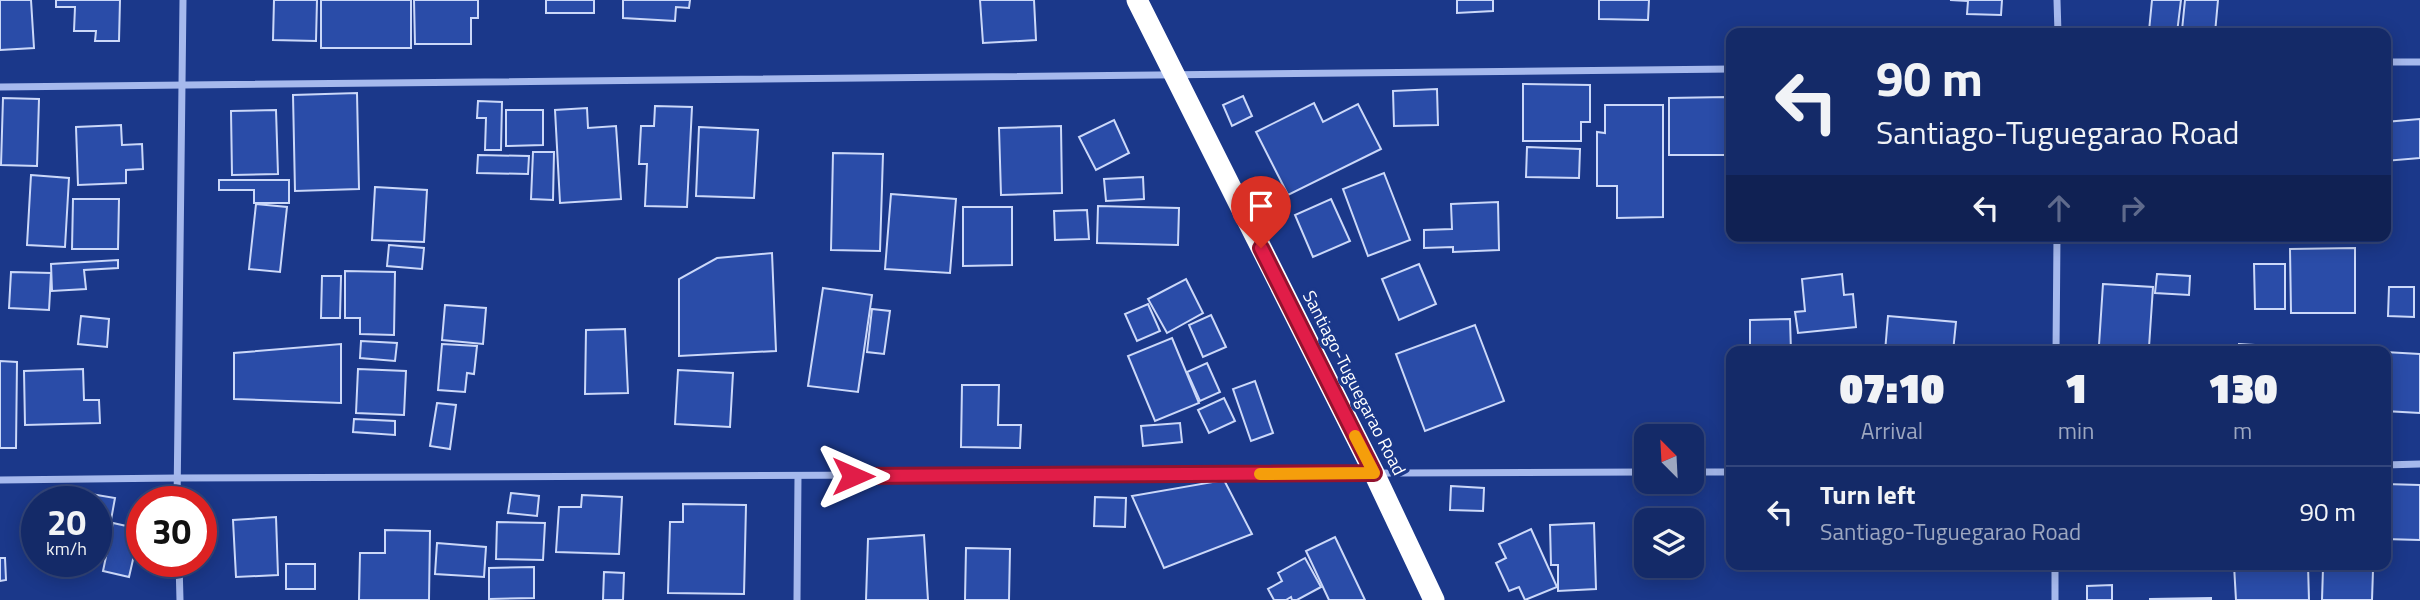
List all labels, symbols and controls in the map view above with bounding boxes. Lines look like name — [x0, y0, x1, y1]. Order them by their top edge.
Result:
text: 90 m — [1876, 40, 1983, 115]
icon: left — [1761, 56, 1852, 147]
text: Santiago-Tuguegarao Road — [1876, 108, 2240, 156]
pin — [1231, 176, 1291, 248]
icon: arrive — [1242, 187, 1280, 225]
icon: left — [1967, 189, 2005, 227]
icon: ahead — [2040, 189, 2078, 227]
icon: right — [2113, 189, 2151, 227]
street label: Santiago-Tuguegarao Road — [1296, 286, 1413, 480]
text: 07:10 — [1840, 355, 1944, 419]
text: 1 — [2065, 355, 2088, 419]
text: 130 — [2208, 355, 2277, 419]
text: Arrival — [1861, 413, 1923, 448]
text: min — [2058, 413, 2094, 448]
text: m — [2233, 413, 2252, 448]
north arrow — [1634, 424, 1704, 494]
map controls — [1634, 424, 1704, 578]
position arrow — [816, 439, 890, 513]
text: Turn left — [1820, 475, 1915, 514]
speed limit sign: 30 — [126, 486, 217, 577]
text: 90 m — [2299, 492, 2356, 531]
icon: left — [1761, 493, 1799, 531]
text: 20 — [47, 495, 86, 549]
button: layers — [1634, 508, 1704, 578]
text: Santiago-Tuguegarao Road — [1820, 514, 2081, 549]
text: km/h — [46, 535, 87, 562]

